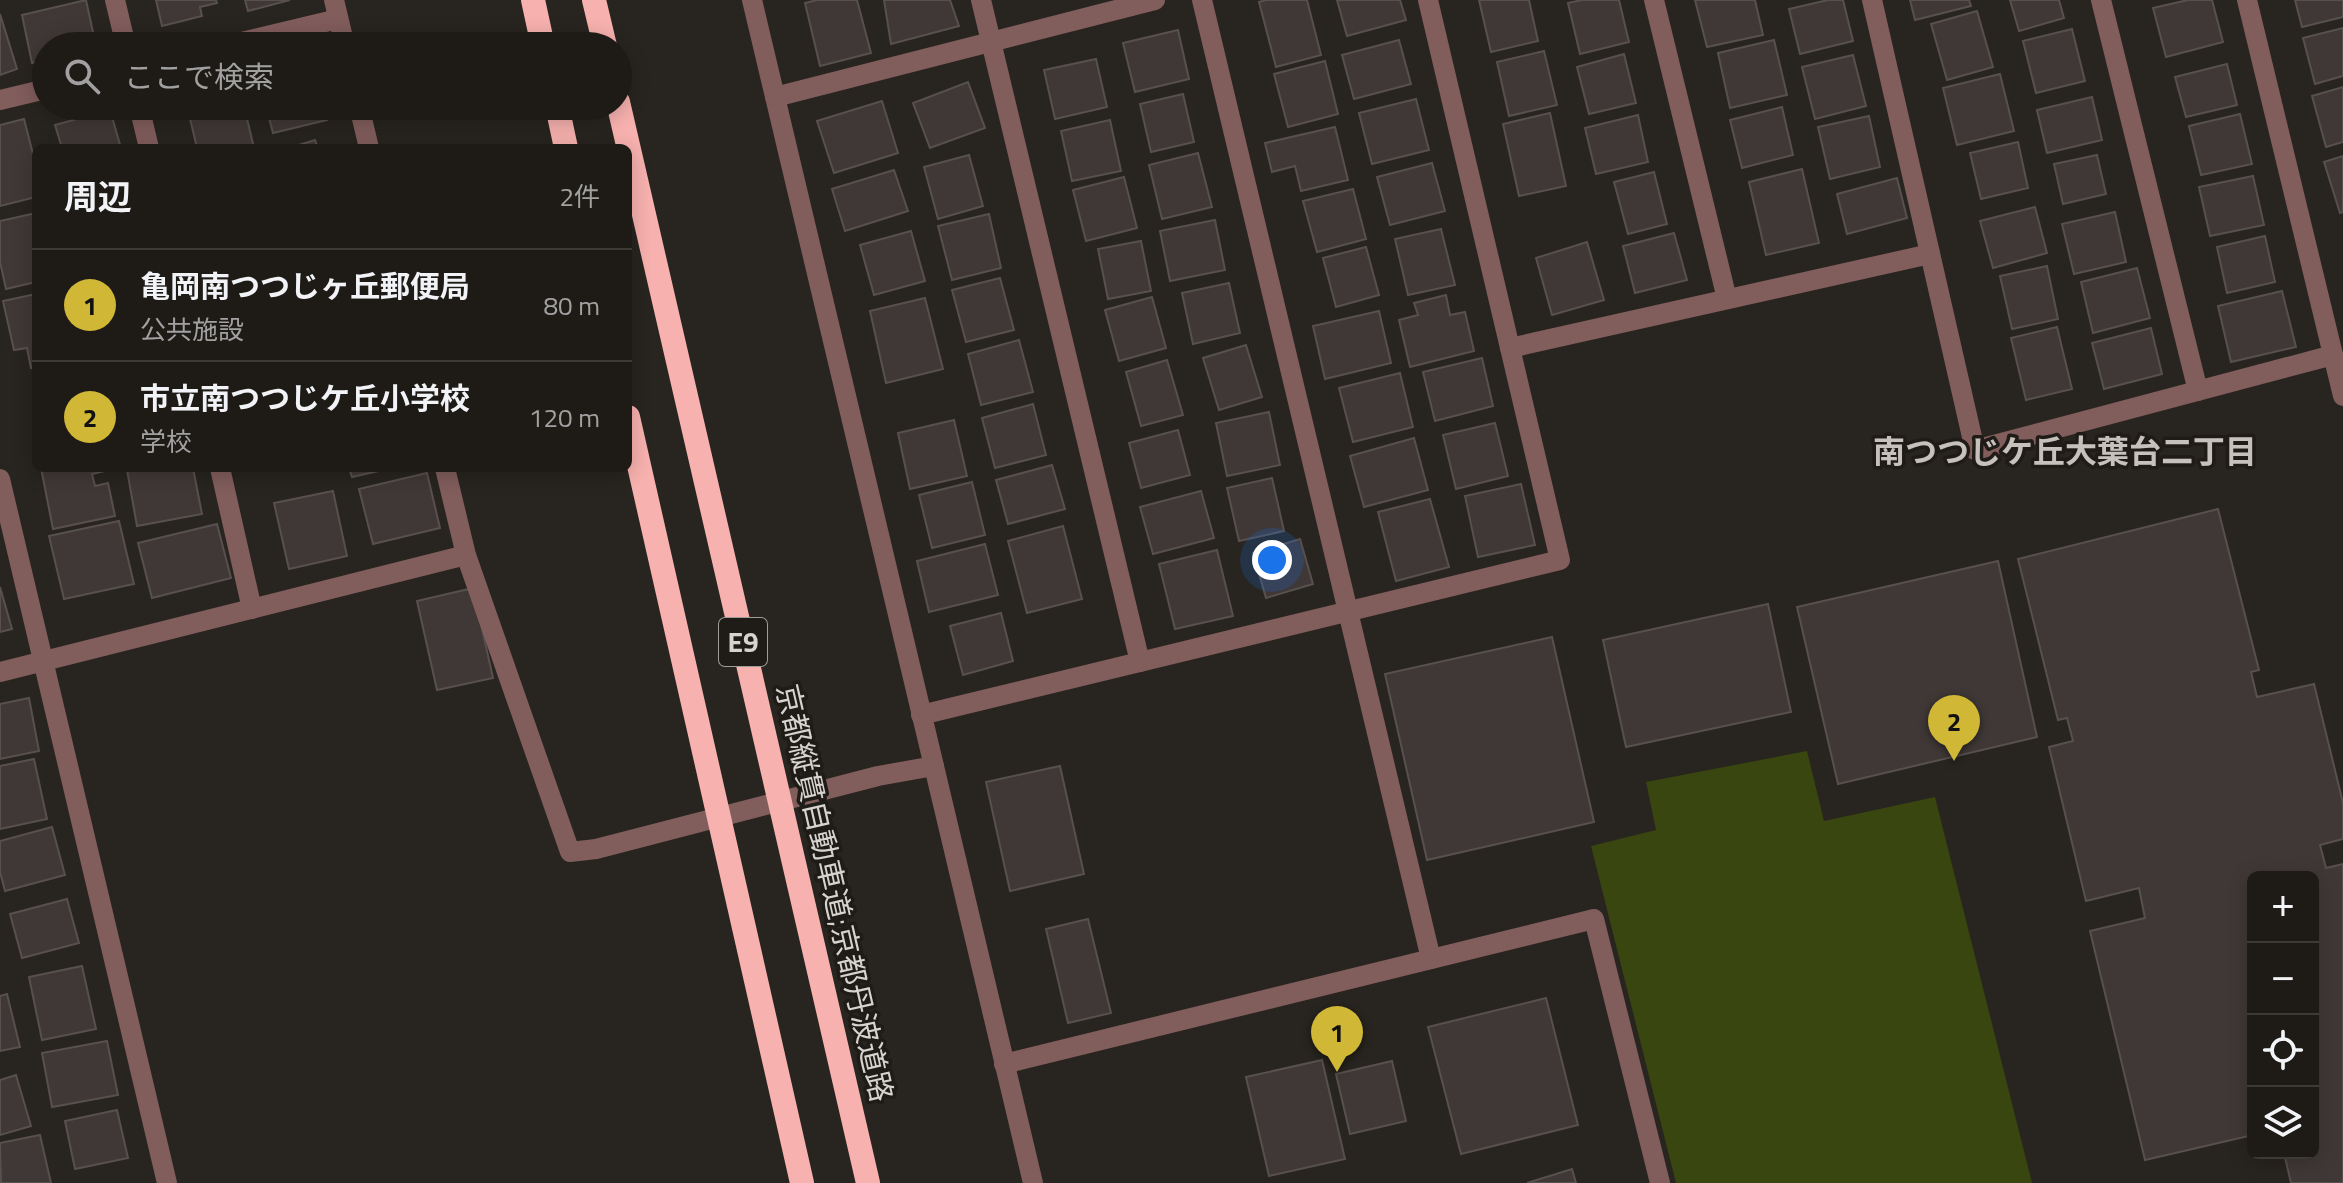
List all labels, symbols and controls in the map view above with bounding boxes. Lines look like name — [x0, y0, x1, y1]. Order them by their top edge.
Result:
search box — [32, 32, 632, 120]
icon: search — [60, 54, 104, 98]
text: ここで検索 — [124, 54, 274, 100]
text: 周辺 — [64, 170, 132, 222]
text: 2件 — [559, 177, 600, 216]
text: 亀岡南つつじヶ丘郵便局 — [140, 263, 470, 309]
text: 1 — [83, 286, 97, 325]
text: 80 m — [543, 286, 600, 325]
text: 公共施設 — [140, 310, 244, 349]
text: 市立南つつじケ丘小学校 — [140, 375, 470, 421]
text: 2 — [83, 398, 97, 437]
text: 120 m — [529, 398, 600, 437]
text: 学校 — [140, 422, 192, 461]
district label: 南つつじケ丘大葉台二丁目 — [1873, 427, 2257, 475]
your location — [1252, 540, 1292, 580]
road number: E9 — [719, 618, 767, 666]
street label: 京都縦貫自動車道;京都丹波道路 — [764, 679, 905, 1106]
pin: 2 — [1928, 695, 1980, 761]
map controls — [2247, 871, 2319, 1159]
button: + — [2247, 871, 2319, 943]
button: − — [2247, 943, 2319, 1015]
pin: 1 — [1311, 1006, 1363, 1072]
button: locate — [2247, 1015, 2319, 1087]
button: layers — [2247, 1087, 2319, 1159]

